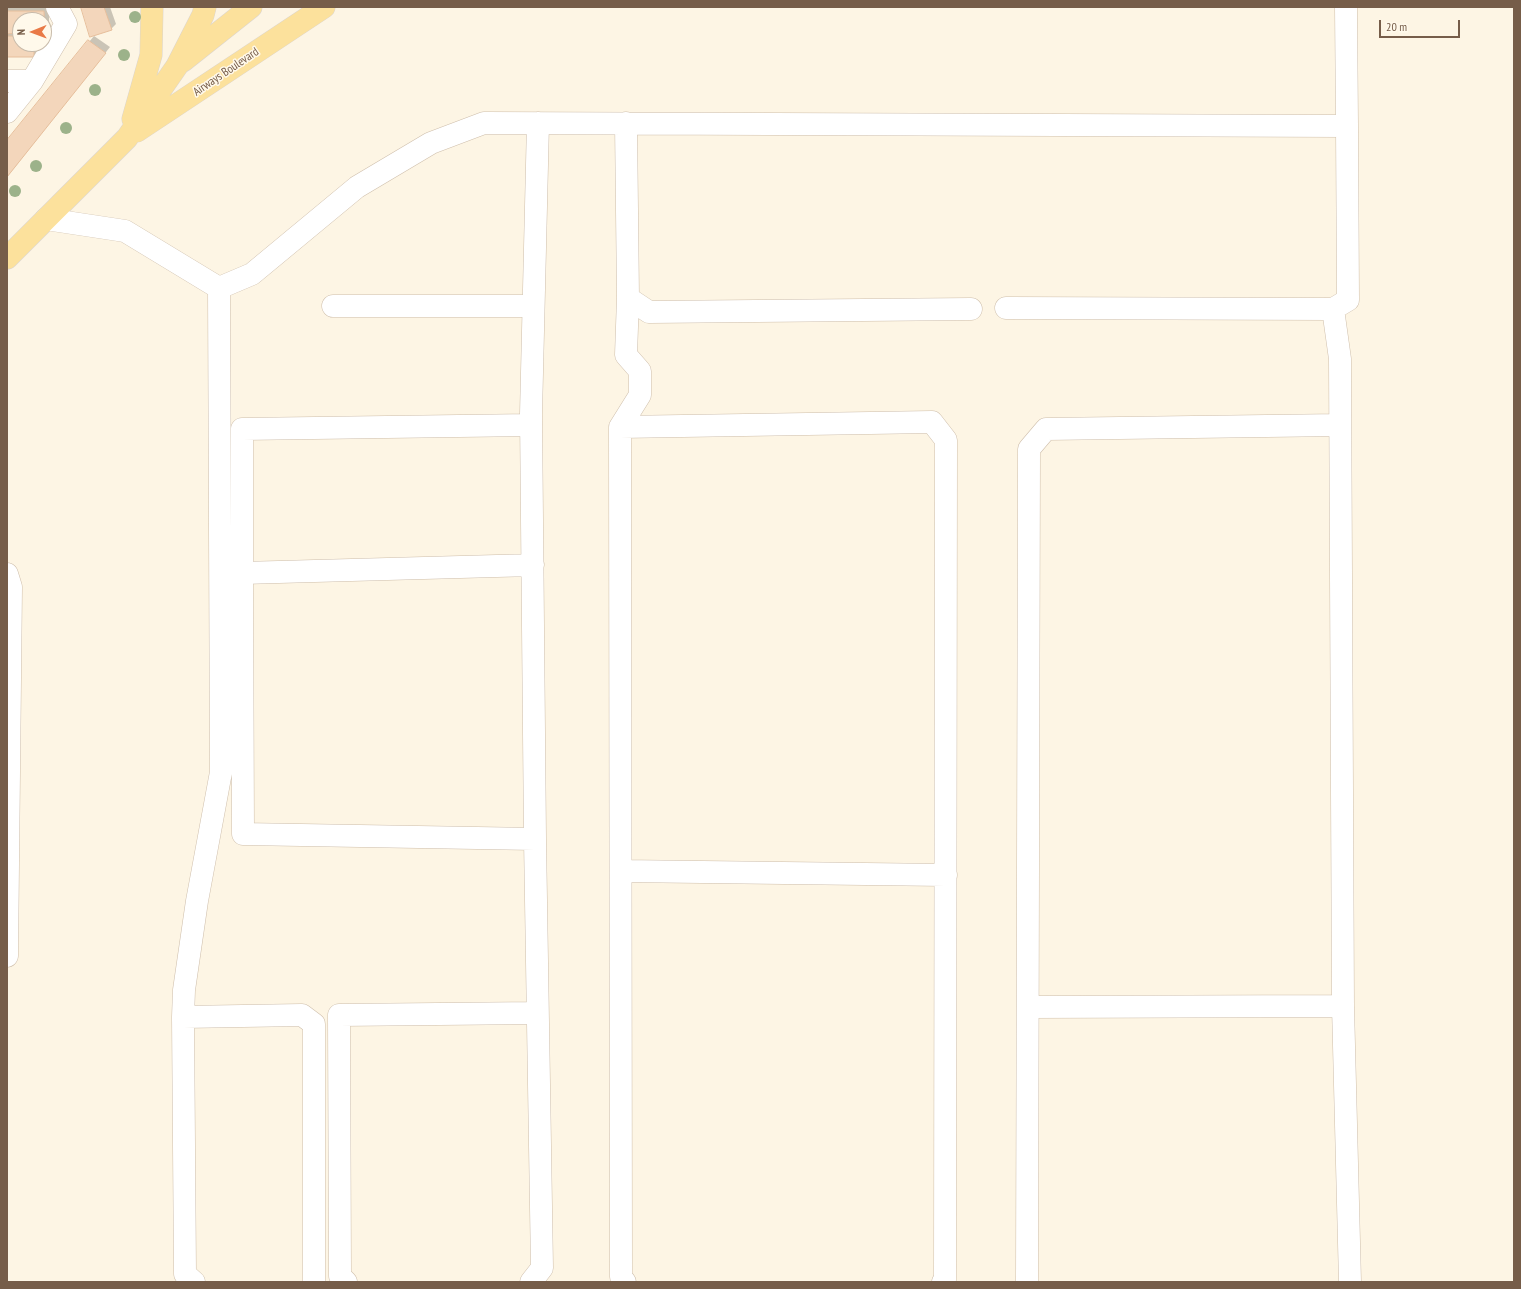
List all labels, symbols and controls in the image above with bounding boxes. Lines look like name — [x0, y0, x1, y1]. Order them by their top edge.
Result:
north arrow — [12, 12, 52, 52]
scale bar — [1381, 12, 1462, 38]
text: 20 m — [1386, 19, 1407, 34]
text: N — [14, 29, 28, 35]
street label: Airways Boulevard — [190, 45, 262, 99]

